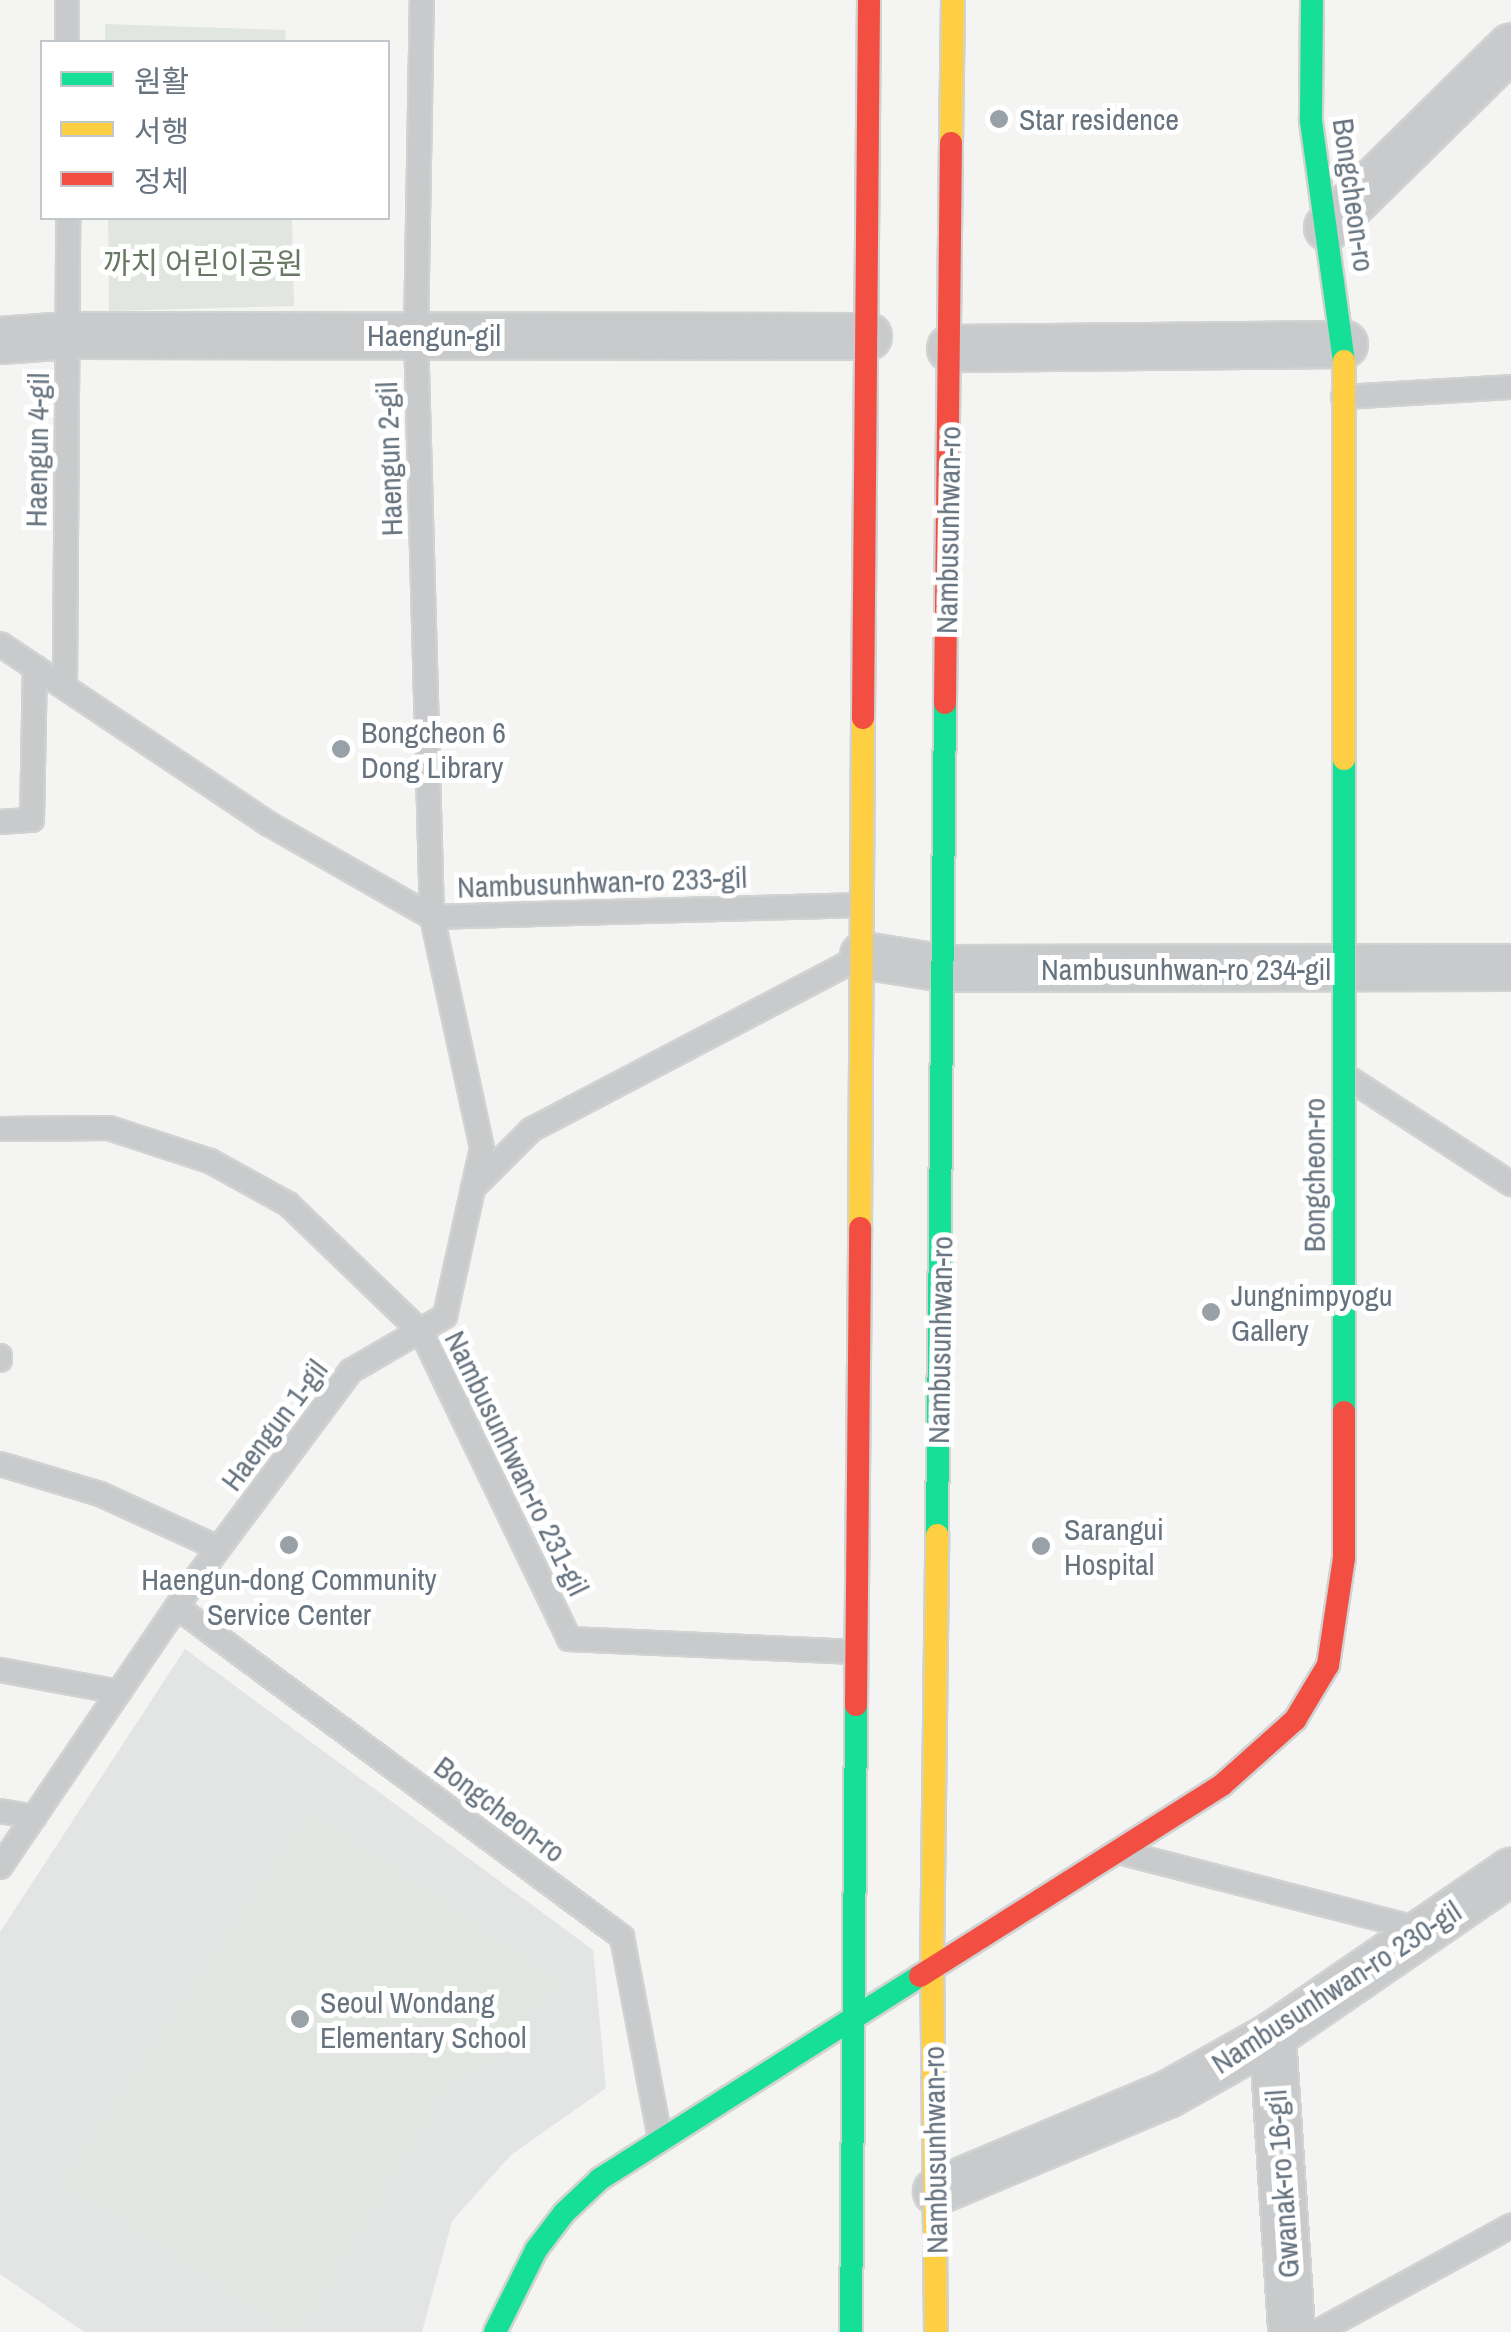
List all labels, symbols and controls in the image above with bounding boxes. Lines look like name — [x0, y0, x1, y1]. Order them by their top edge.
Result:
legend — [40, 40, 390, 220]
text: 원활 — [134, 61, 189, 101]
place label: Star residence — [1019, 101, 1179, 137]
marker: Star residence — [988, 108, 1010, 130]
text: 서행 — [134, 111, 189, 151]
street label: Bongcheon-ro — [1325, 116, 1383, 274]
text: 정체 — [134, 161, 189, 201]
park label: 까치 어린이공원 — [103, 245, 303, 281]
street label: Haengun-gil — [367, 317, 501, 353]
street label: Haengun 4-gil — [18, 372, 56, 528]
street label: Haengun 2-gil — [368, 381, 410, 537]
street label: Nambusunhwan-ro — [928, 426, 968, 634]
place label: Bongcheon 6 Dong Library — [361, 714, 506, 784]
marker: Bongcheon 6 Dong Library — [330, 738, 352, 760]
street label: Nambusunhwan-ro 233-gil — [457, 859, 747, 905]
street label: Nambusunhwan-ro 234-gil — [1041, 951, 1331, 987]
street label: Bongcheon-ro — [1296, 1098, 1332, 1252]
street label: Nambusunhwan-ro — [920, 1236, 960, 1444]
place label: Jungnimpyogu Gallery — [1231, 1277, 1392, 1348]
marker: Jungnimpyogu Gallery — [1200, 1301, 1222, 1323]
street label: Nambusunhwan-ro 231-gil — [437, 1325, 597, 1601]
street label: Haengun 1-gil — [213, 1352, 335, 1498]
place label: Sarangui Hospital — [1064, 1511, 1164, 1582]
marker: Sarangui Hospital — [1028, 1533, 1054, 1559]
marker: Haengun-dong Community Service Center — [278, 1534, 300, 1556]
place label: Haengun-dong Community Service Center — [141, 1561, 437, 1632]
street label: Bongcheon-ro — [427, 1748, 573, 1870]
street label: Nambusunhwan-ro 230-gil — [1205, 1893, 1467, 2081]
place label: Seoul Wondang Elementary School — [320, 1984, 526, 2054]
marker: Seoul Wondang Elementary School — [289, 2008, 311, 2030]
street label: Nambusunhwan-ro — [915, 2046, 955, 2254]
street label: Gwanak-ro 16-gil — [1257, 2089, 1307, 2279]

